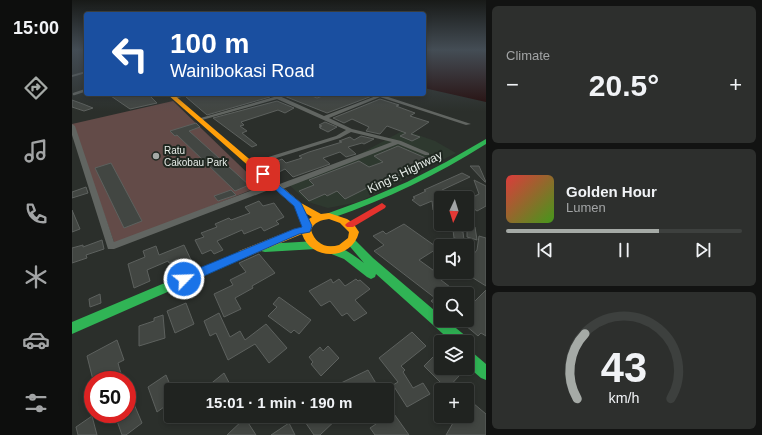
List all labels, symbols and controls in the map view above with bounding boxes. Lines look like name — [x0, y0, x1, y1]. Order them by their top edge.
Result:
text: 15:00 — [13, 18, 59, 38]
icon: left — [104, 28, 156, 80]
text: 100 m — [170, 28, 249, 59]
text: Climate — [506, 48, 550, 63]
text: Wainibokasi Road — [170, 61, 314, 81]
text: 20.5° — [589, 69, 659, 102]
text: − — [506, 72, 519, 97]
text: + — [729, 72, 742, 97]
icon: directions — [22, 74, 50, 102]
icon: music — [22, 137, 50, 165]
place label: Ratu Cakobau Park — [164, 145, 228, 168]
street label: King's Highway — [365, 148, 445, 196]
marker: Ratu Cakobau Park — [151, 151, 161, 161]
pin — [246, 157, 280, 191]
icon: arrive — [252, 163, 274, 185]
text: Golden Hour — [566, 183, 657, 200]
north arrow — [434, 191, 474, 231]
map controls — [434, 191, 474, 423]
icon: phone — [22, 200, 50, 228]
text: Lumen — [566, 200, 606, 215]
button: sound — [434, 239, 474, 279]
icon: previous — [534, 239, 556, 261]
icon: pause — [613, 239, 635, 261]
icon: next — [692, 239, 714, 261]
position arrow — [163, 258, 205, 300]
icon: climate — [22, 263, 50, 291]
button: search — [434, 287, 474, 327]
icon: car — [22, 326, 50, 354]
button: layers — [434, 335, 474, 375]
text: 43 — [601, 343, 647, 390]
speed limit sign: 50 — [84, 371, 136, 423]
button: + — [434, 383, 474, 423]
icon: filters — [22, 389, 50, 417]
text: km/h — [609, 389, 640, 405]
text: 15:01 · 1 min · 190 m — [206, 394, 352, 411]

